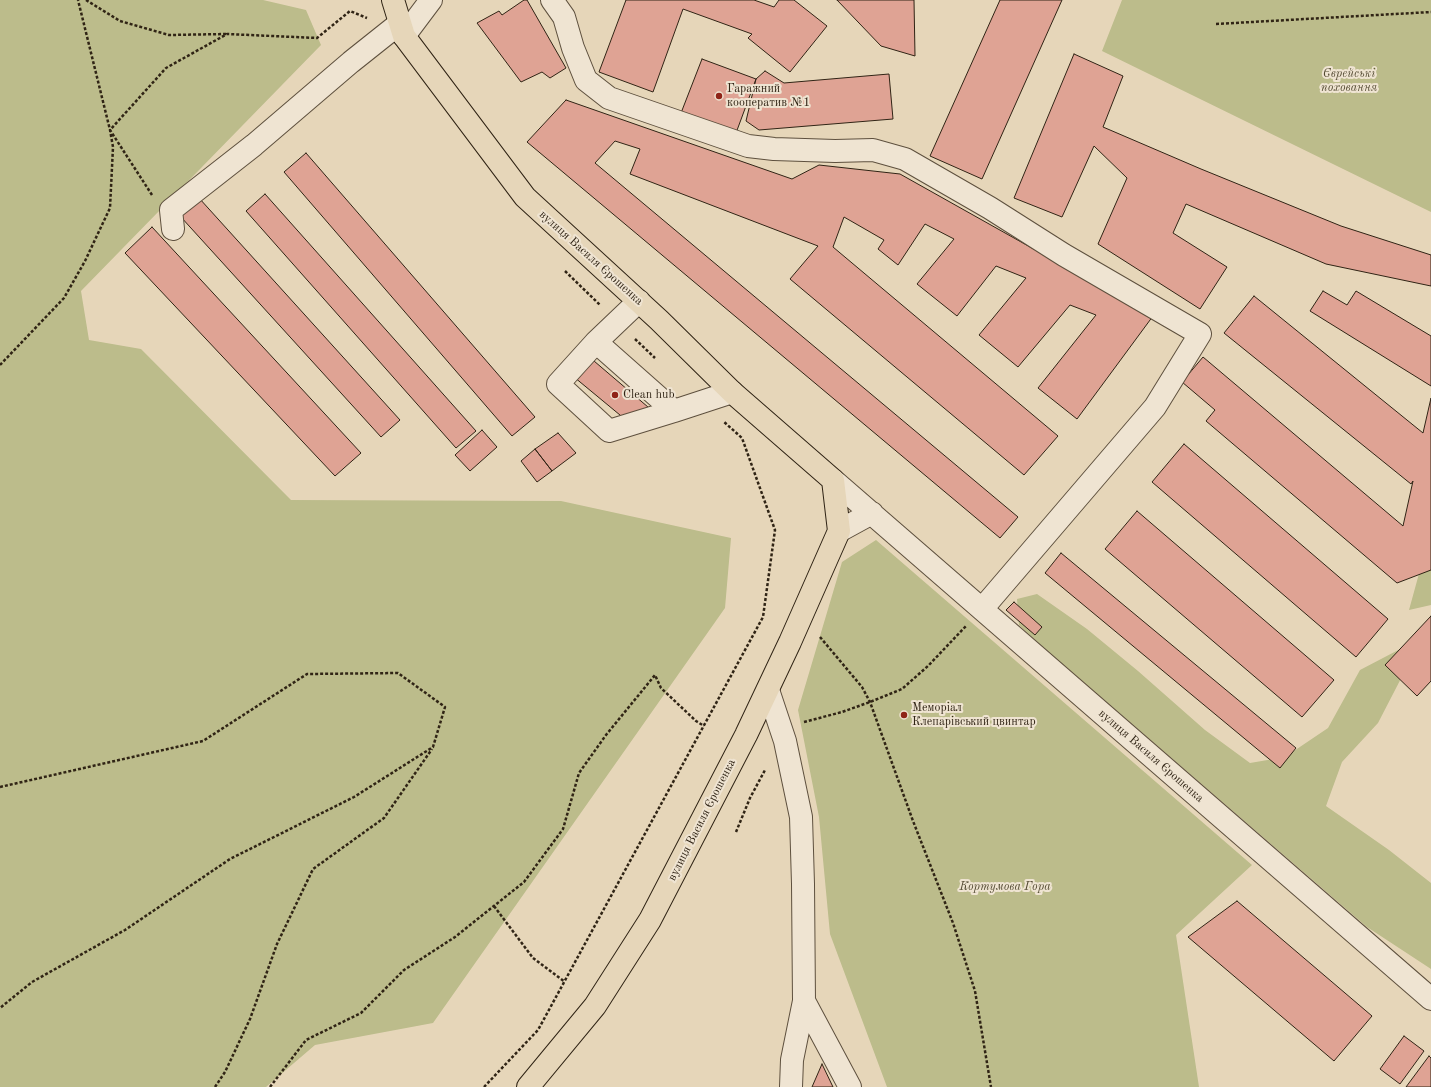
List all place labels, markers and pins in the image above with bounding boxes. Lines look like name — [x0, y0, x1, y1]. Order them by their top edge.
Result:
place label: Гаражний кооператив №1 — [727, 82, 810, 110]
marker: Гаражний кооператив №1 — [714, 91, 724, 101]
place label: Clean hub — [623, 388, 675, 402]
marker: Clean hub — [610, 390, 620, 400]
place label: Меморіал Клепарівський цвинтар — [912, 701, 1036, 729]
marker: Меморіал Клепарівський цвинтар — [899, 710, 909, 720]

